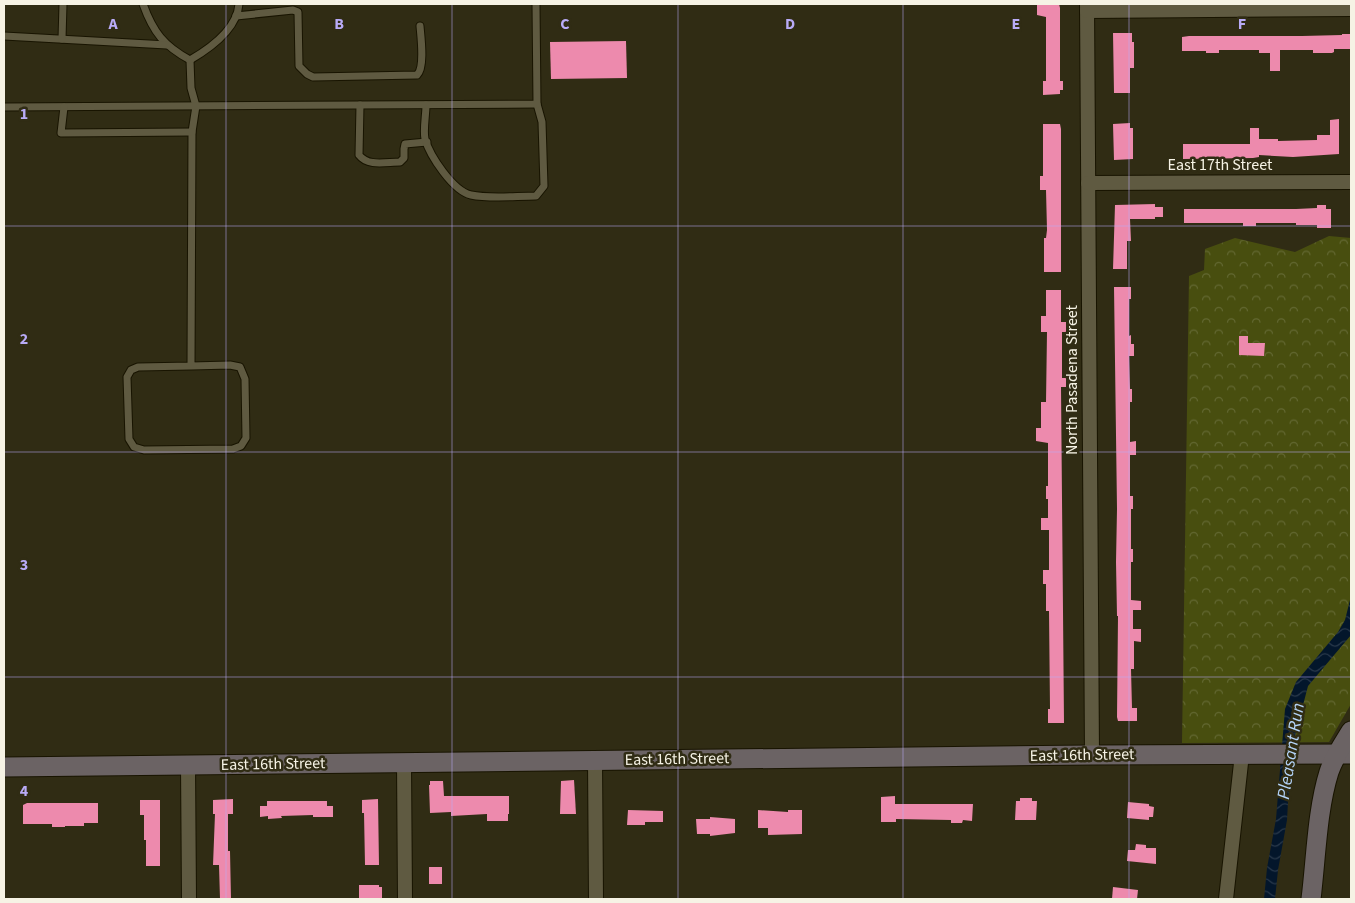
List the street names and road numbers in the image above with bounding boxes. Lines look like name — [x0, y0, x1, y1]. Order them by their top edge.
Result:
street label: East 17th Street — [1168, 154, 1273, 176]
street label: North Pasadena Street — [1061, 304, 1083, 455]
street label: East 16th Street — [1029, 743, 1135, 767]
street label: East 16th Street — [624, 747, 730, 771]
street label: East 16th Street — [220, 752, 326, 776]

